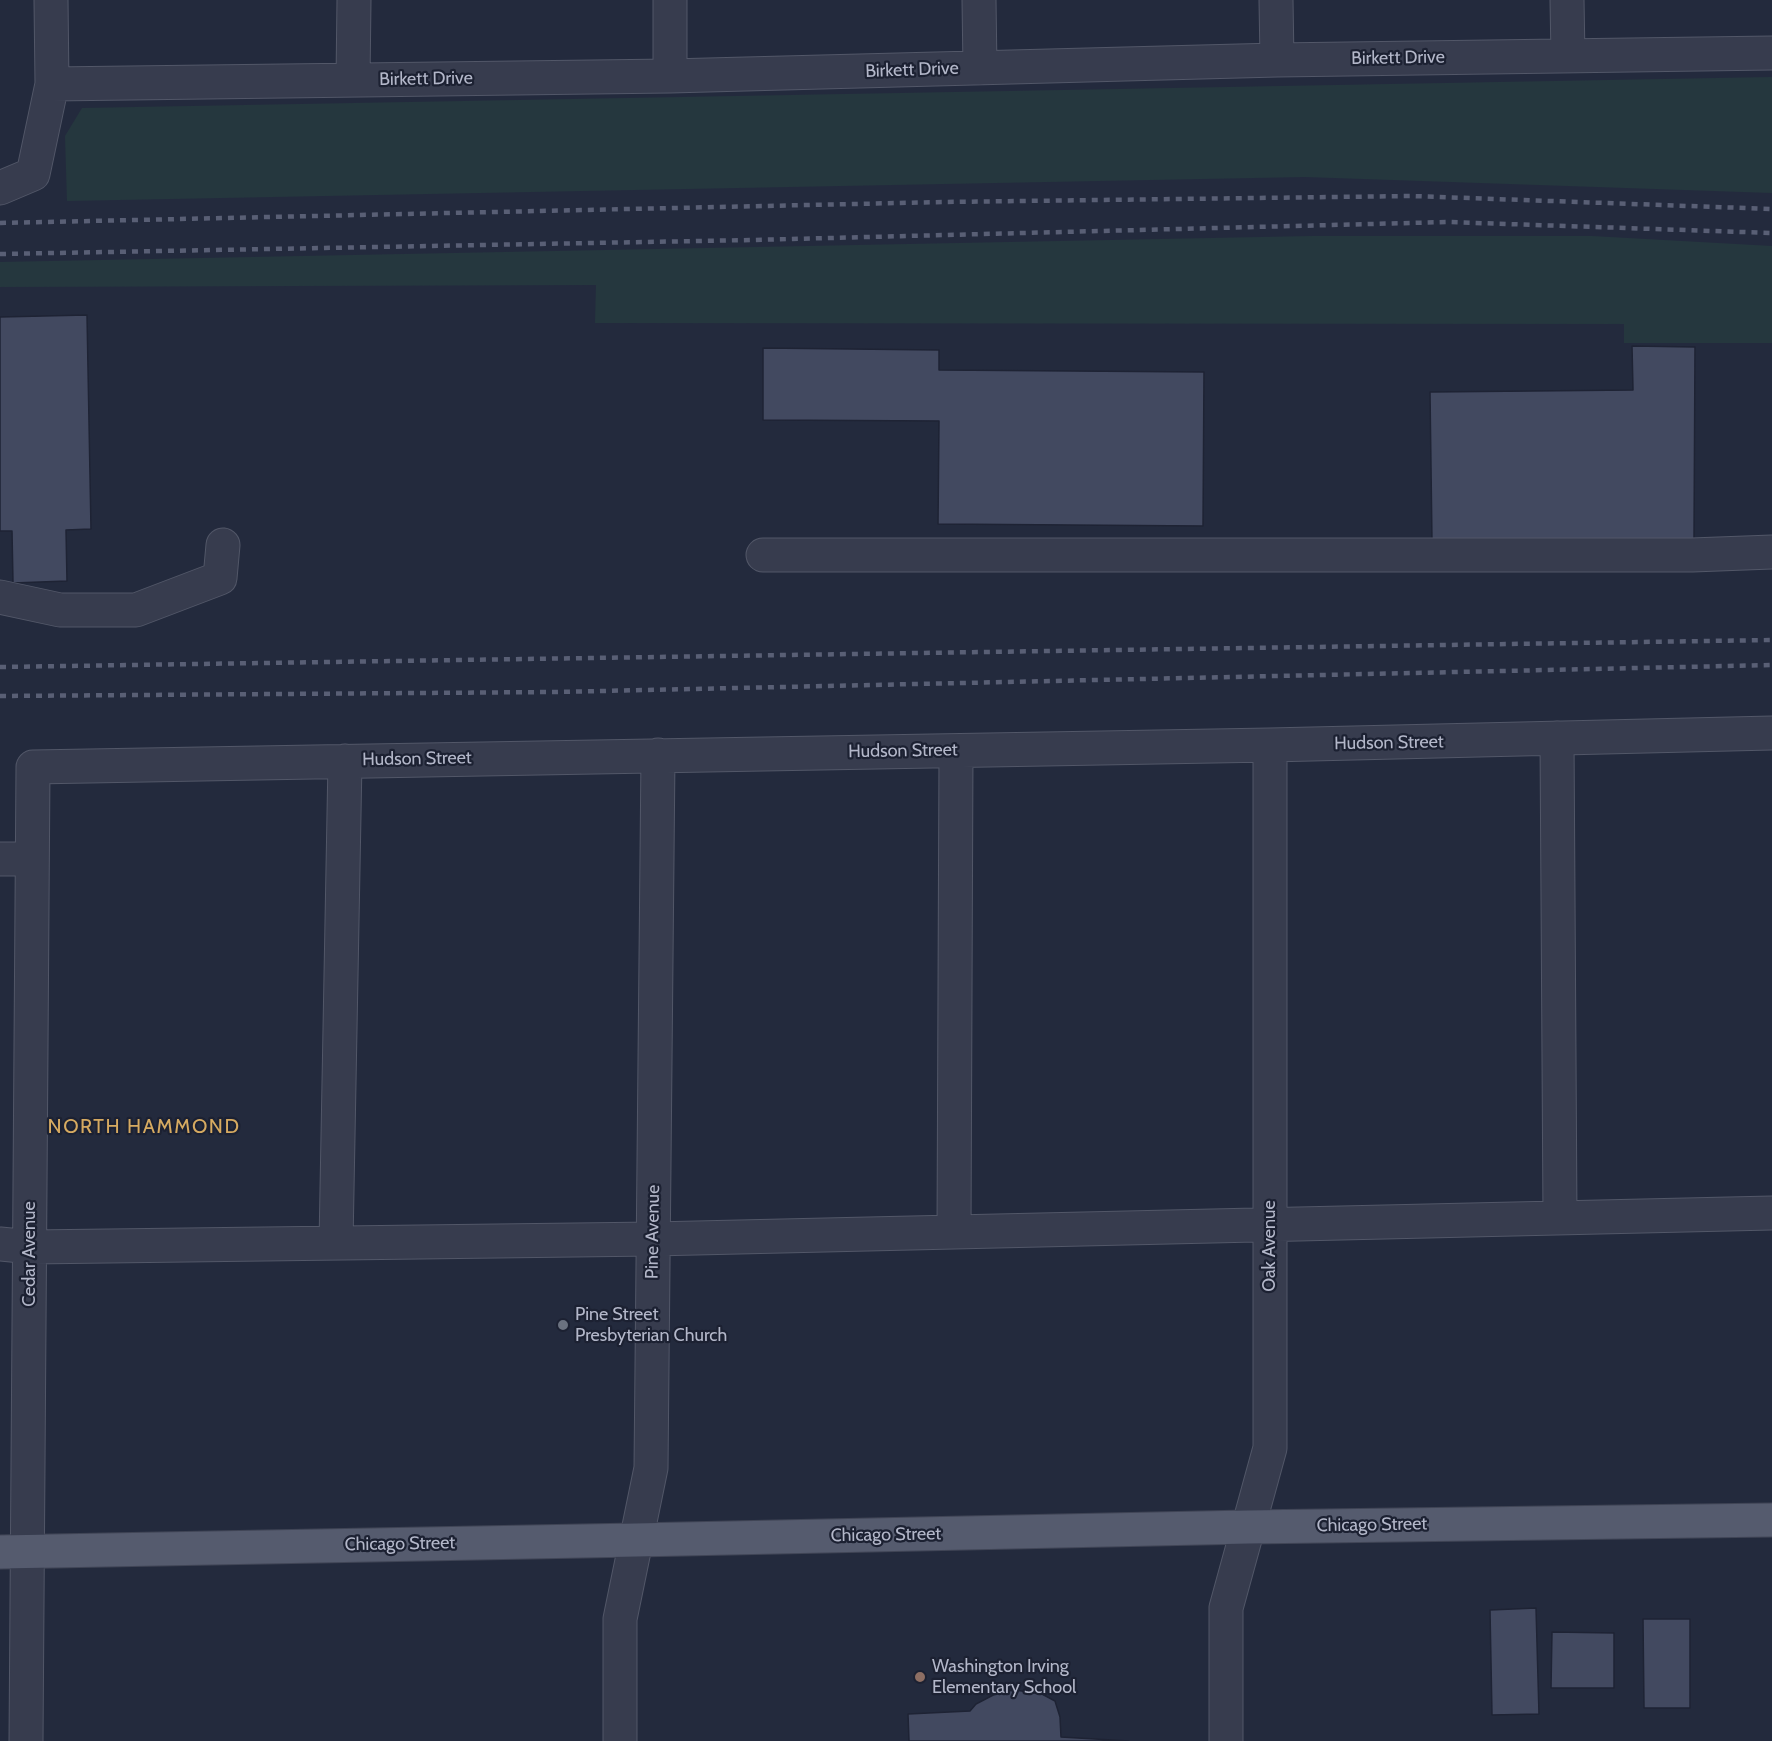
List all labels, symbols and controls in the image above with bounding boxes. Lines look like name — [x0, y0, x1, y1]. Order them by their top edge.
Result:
street label: Birkett Drive — [1351, 46, 1445, 70]
street label: Birkett Drive — [865, 58, 959, 82]
street label: Birkett Drive — [379, 67, 473, 91]
street label: Hudson Street — [1334, 731, 1444, 755]
street label: Hudson Street — [848, 739, 958, 763]
street label: Hudson Street — [362, 747, 472, 771]
district label: NORTH HAMMOND — [48, 1115, 240, 1139]
street label: Pine Avenue — [641, 1185, 665, 1279]
street label: Oak Avenue — [1259, 1200, 1281, 1292]
street label: Cedar Avenue — [19, 1201, 41, 1307]
place label: Pine Street Presbyterian Church — [575, 1304, 727, 1346]
marker: Pine Street Presbyterian Church — [556, 1318, 570, 1332]
street label: Chicago Street — [1316, 1513, 1428, 1537]
street label: Chicago Street — [830, 1523, 942, 1547]
street label: Chicago Street — [344, 1532, 456, 1556]
place label: Washington Irving Elementary School — [932, 1656, 1076, 1698]
marker: Washington Irving Elementary School — [913, 1670, 927, 1684]

